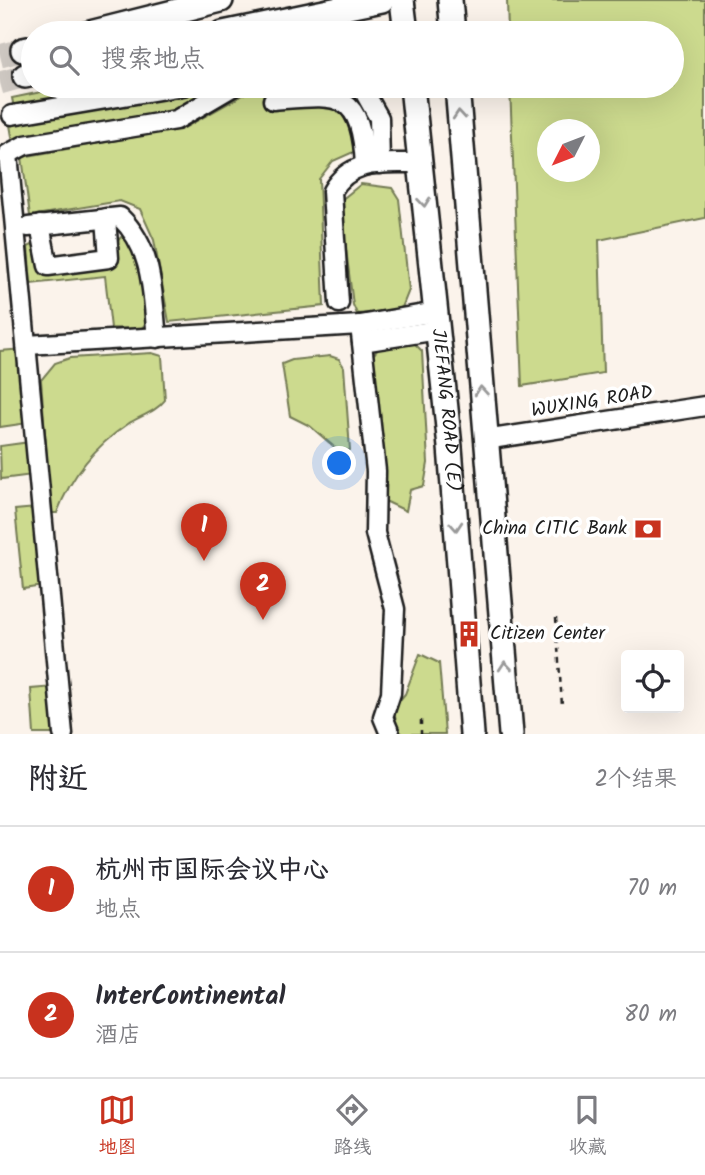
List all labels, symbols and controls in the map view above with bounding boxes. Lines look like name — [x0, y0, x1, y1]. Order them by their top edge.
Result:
search box — [21, 21, 684, 98]
text: 搜索地点 — [101, 39, 205, 81]
icon: search — [45, 41, 83, 79]
one-way arrow — [452, 109, 467, 120]
north arrow — [537, 119, 600, 182]
one-way arrow — [416, 197, 431, 208]
street label: JIEFANG ROAD (E) — [423, 327, 468, 493]
street label: WUXING ROAD — [529, 378, 655, 426]
one-way arrow — [474, 385, 489, 396]
your location — [322, 446, 356, 480]
pin: 1 — [181, 503, 227, 561]
place label: China CITIC Bank — [482, 514, 627, 544]
bank icon: China CITIC Bank — [633, 514, 663, 544]
one-way arrow — [448, 521, 463, 532]
pin: 2 — [240, 562, 286, 620]
building icon: Citizen Center — [454, 619, 484, 649]
place label: Citizen Center — [490, 619, 606, 649]
map controls — [621, 650, 684, 713]
button: locate — [621, 650, 684, 713]
one-way arrow — [498, 660, 513, 671]
text: 附近 — [28, 756, 88, 804]
text: 2个结果 — [595, 762, 677, 798]
text: 杭州市国际会议中心 — [95, 850, 329, 892]
text: 1 — [48, 871, 54, 907]
text: 70 m — [627, 871, 677, 907]
text: 地点 — [95, 892, 141, 928]
text: InterContinental — [95, 976, 285, 1018]
text: 2 — [44, 997, 58, 1033]
text: 80 m — [624, 997, 677, 1033]
text: 酒店 — [95, 1018, 141, 1054]
tab: 地图 — [98, 1091, 137, 1163]
tab: 路线 — [333, 1091, 372, 1163]
tab: 收藏 — [568, 1091, 607, 1163]

